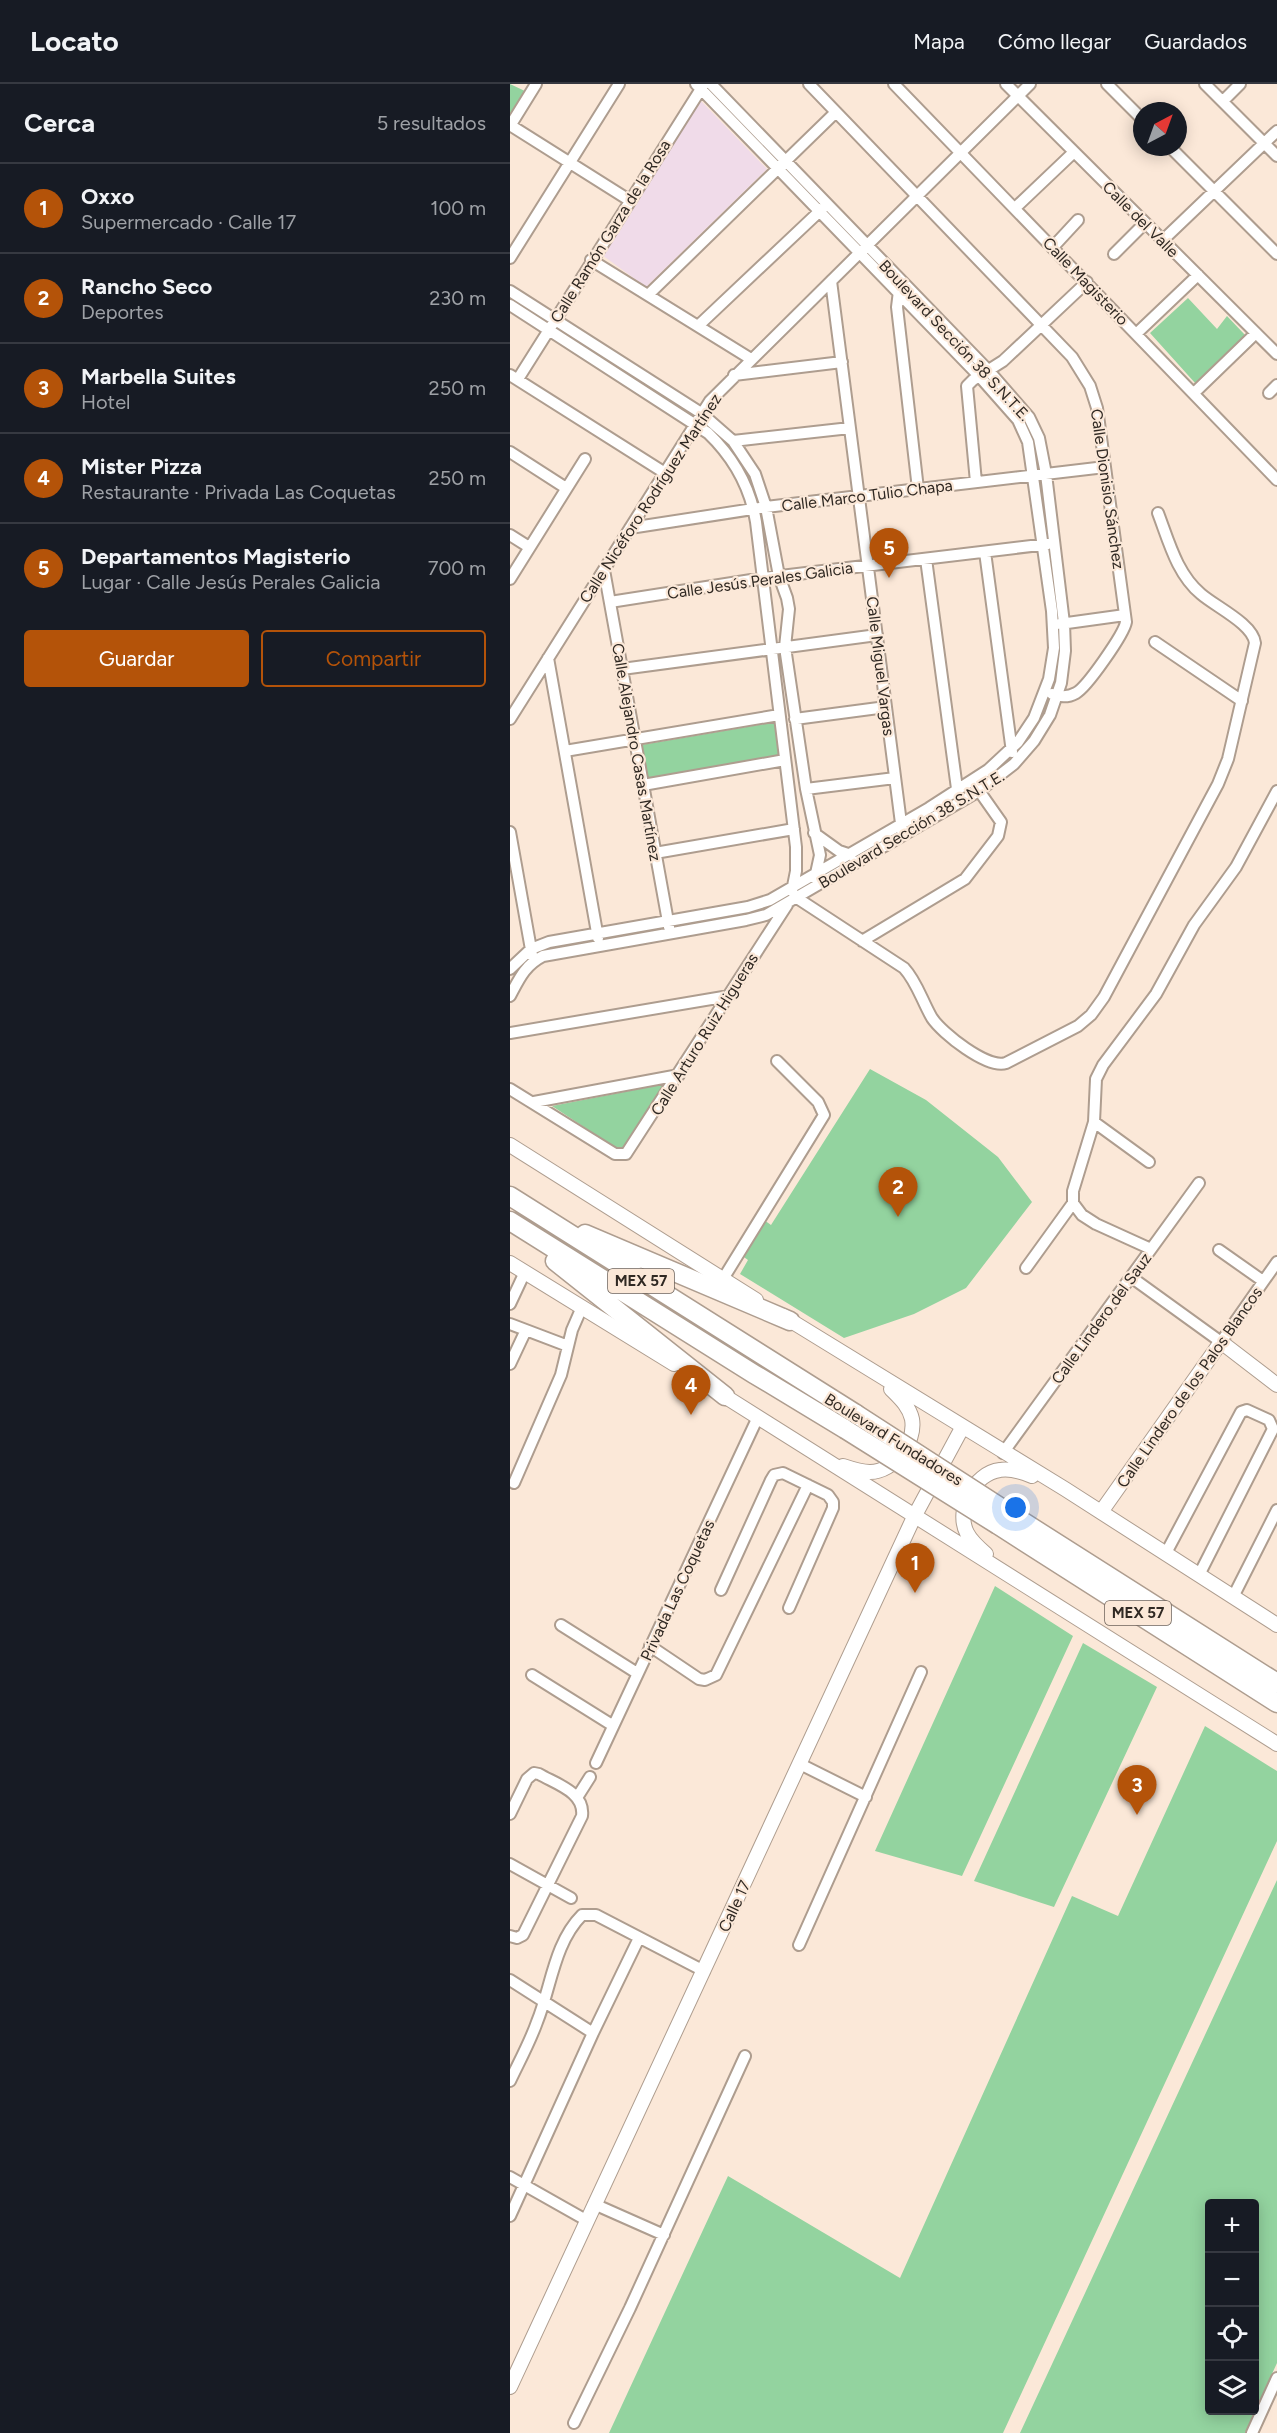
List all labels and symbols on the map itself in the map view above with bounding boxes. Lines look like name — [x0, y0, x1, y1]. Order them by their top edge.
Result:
north arrow — [1133, 102, 1187, 156]
street label: Calle Ramón Garza de la Rosa — [546, 136, 675, 326]
street label: Calle del Valle — [1099, 177, 1183, 261]
street label: Calle Magisterio — [1039, 233, 1132, 329]
street label: Boulevard Sección 38 S.N.T.E. — [875, 256, 1034, 425]
street label: Calle Nicéforo Rodríguez Martínez — [576, 390, 725, 606]
street label: Calle Dionisio Sánchez — [1087, 408, 1128, 571]
street label: Calle Marco Tulio Chapa — [780, 476, 954, 515]
pin: 5 — [870, 528, 908, 578]
street label: Calle Jesús Perales Galicia — [666, 558, 854, 603]
street label: Calle Miguel Vargas — [863, 595, 898, 737]
street label: Calle Alejandro Casas Martínez — [608, 642, 665, 863]
street label: Boulevard Sección 38 S.N.T.E. — [815, 766, 1007, 892]
street label: Calle Arturo Ruiz Higueras — [647, 950, 762, 1119]
pin: 2 — [878, 1168, 918, 1217]
street label: Calle Lindero del Sauz — [1047, 1249, 1155, 1388]
road number: MEX 57 — [608, 1269, 674, 1293]
street label: Calle Lindero de los Palos Blancos — [1113, 1283, 1266, 1491]
pin: 4 — [672, 1366, 711, 1415]
street label: Boulevard Fundadores — [821, 1389, 966, 1490]
your location — [1001, 1493, 1030, 1522]
street label: Privada Las Coquetas — [636, 1517, 718, 1664]
pin: 1 — [896, 1544, 934, 1593]
road number: MEX 57 — [1105, 1601, 1171, 1625]
pin: 3 — [1118, 1766, 1156, 1815]
street label: Calle 17 — [714, 1877, 755, 1935]

